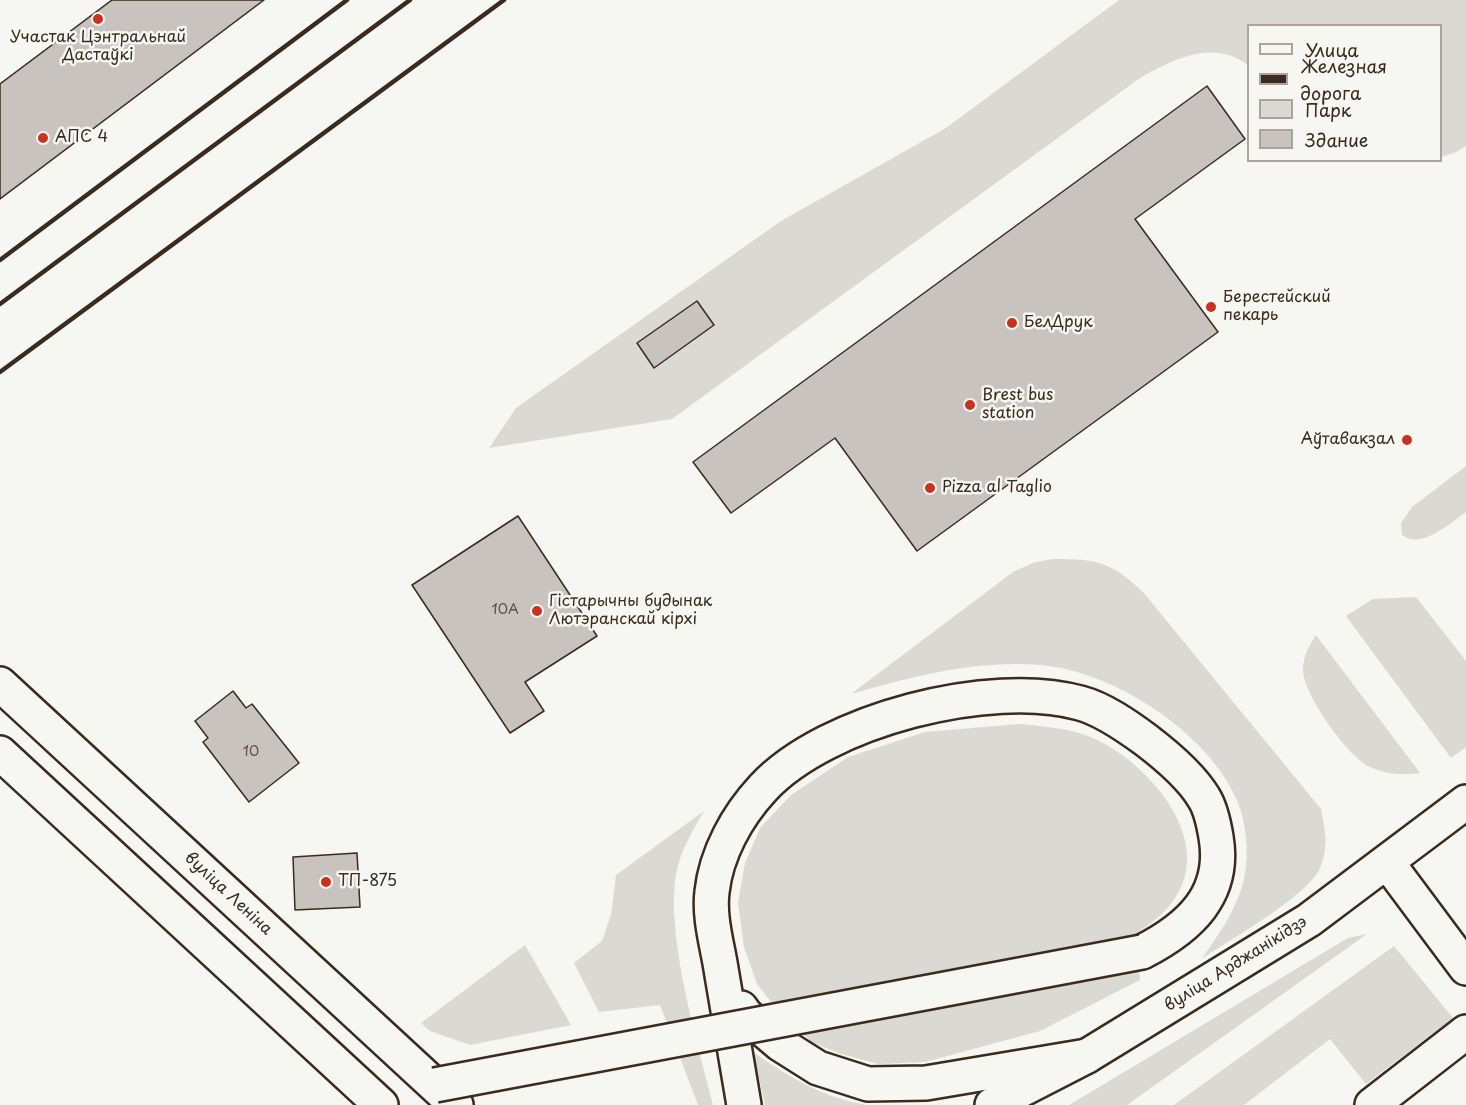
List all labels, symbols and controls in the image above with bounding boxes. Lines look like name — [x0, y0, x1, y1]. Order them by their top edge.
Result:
marker: Участак Цэнтральнай Дастаўкі — [91, 12, 105, 26]
legend — [1247, 24, 1442, 162]
place label: Участак Цэнтральнай Дастаўкі — [10, 28, 186, 66]
text: Улица — [1305, 36, 1359, 63]
text: Железная дорога — [1300, 52, 1387, 106]
text: Парк — [1305, 96, 1351, 123]
text: Здание — [1305, 126, 1368, 153]
place label: АПС 4 — [55, 128, 108, 148]
marker: АПС 4 — [36, 131, 50, 145]
place label: Берестейский пекарь — [1223, 288, 1331, 326]
marker: Берестейский пекарь — [1204, 300, 1218, 314]
place label: БелДрук — [1024, 313, 1093, 333]
marker: БелДрук — [1005, 316, 1019, 330]
place label: Brest bus station — [982, 386, 1053, 424]
marker: Brest bus station — [963, 398, 977, 412]
place label: Аўтавакзал — [1301, 430, 1395, 450]
marker: Аўтавакзал — [1400, 433, 1414, 447]
place label: Pizza al Taglio — [942, 478, 1052, 498]
marker: Pizza al Taglio — [923, 481, 937, 495]
place label: Гістарычны будынак Лютэранскай кірхі — [549, 592, 712, 630]
house number: 10А — [491, 602, 519, 618]
marker: Гістарычны будынак Лютэранскай кірхі — [530, 604, 544, 618]
house number: 10 — [243, 744, 259, 760]
street label: вуліца Леніна — [180, 849, 276, 939]
place label: ТП-875 — [338, 872, 397, 892]
marker: ТП-875 — [319, 875, 333, 889]
street label: вуліца Арджанікідзэ — [1161, 912, 1311, 1016]

